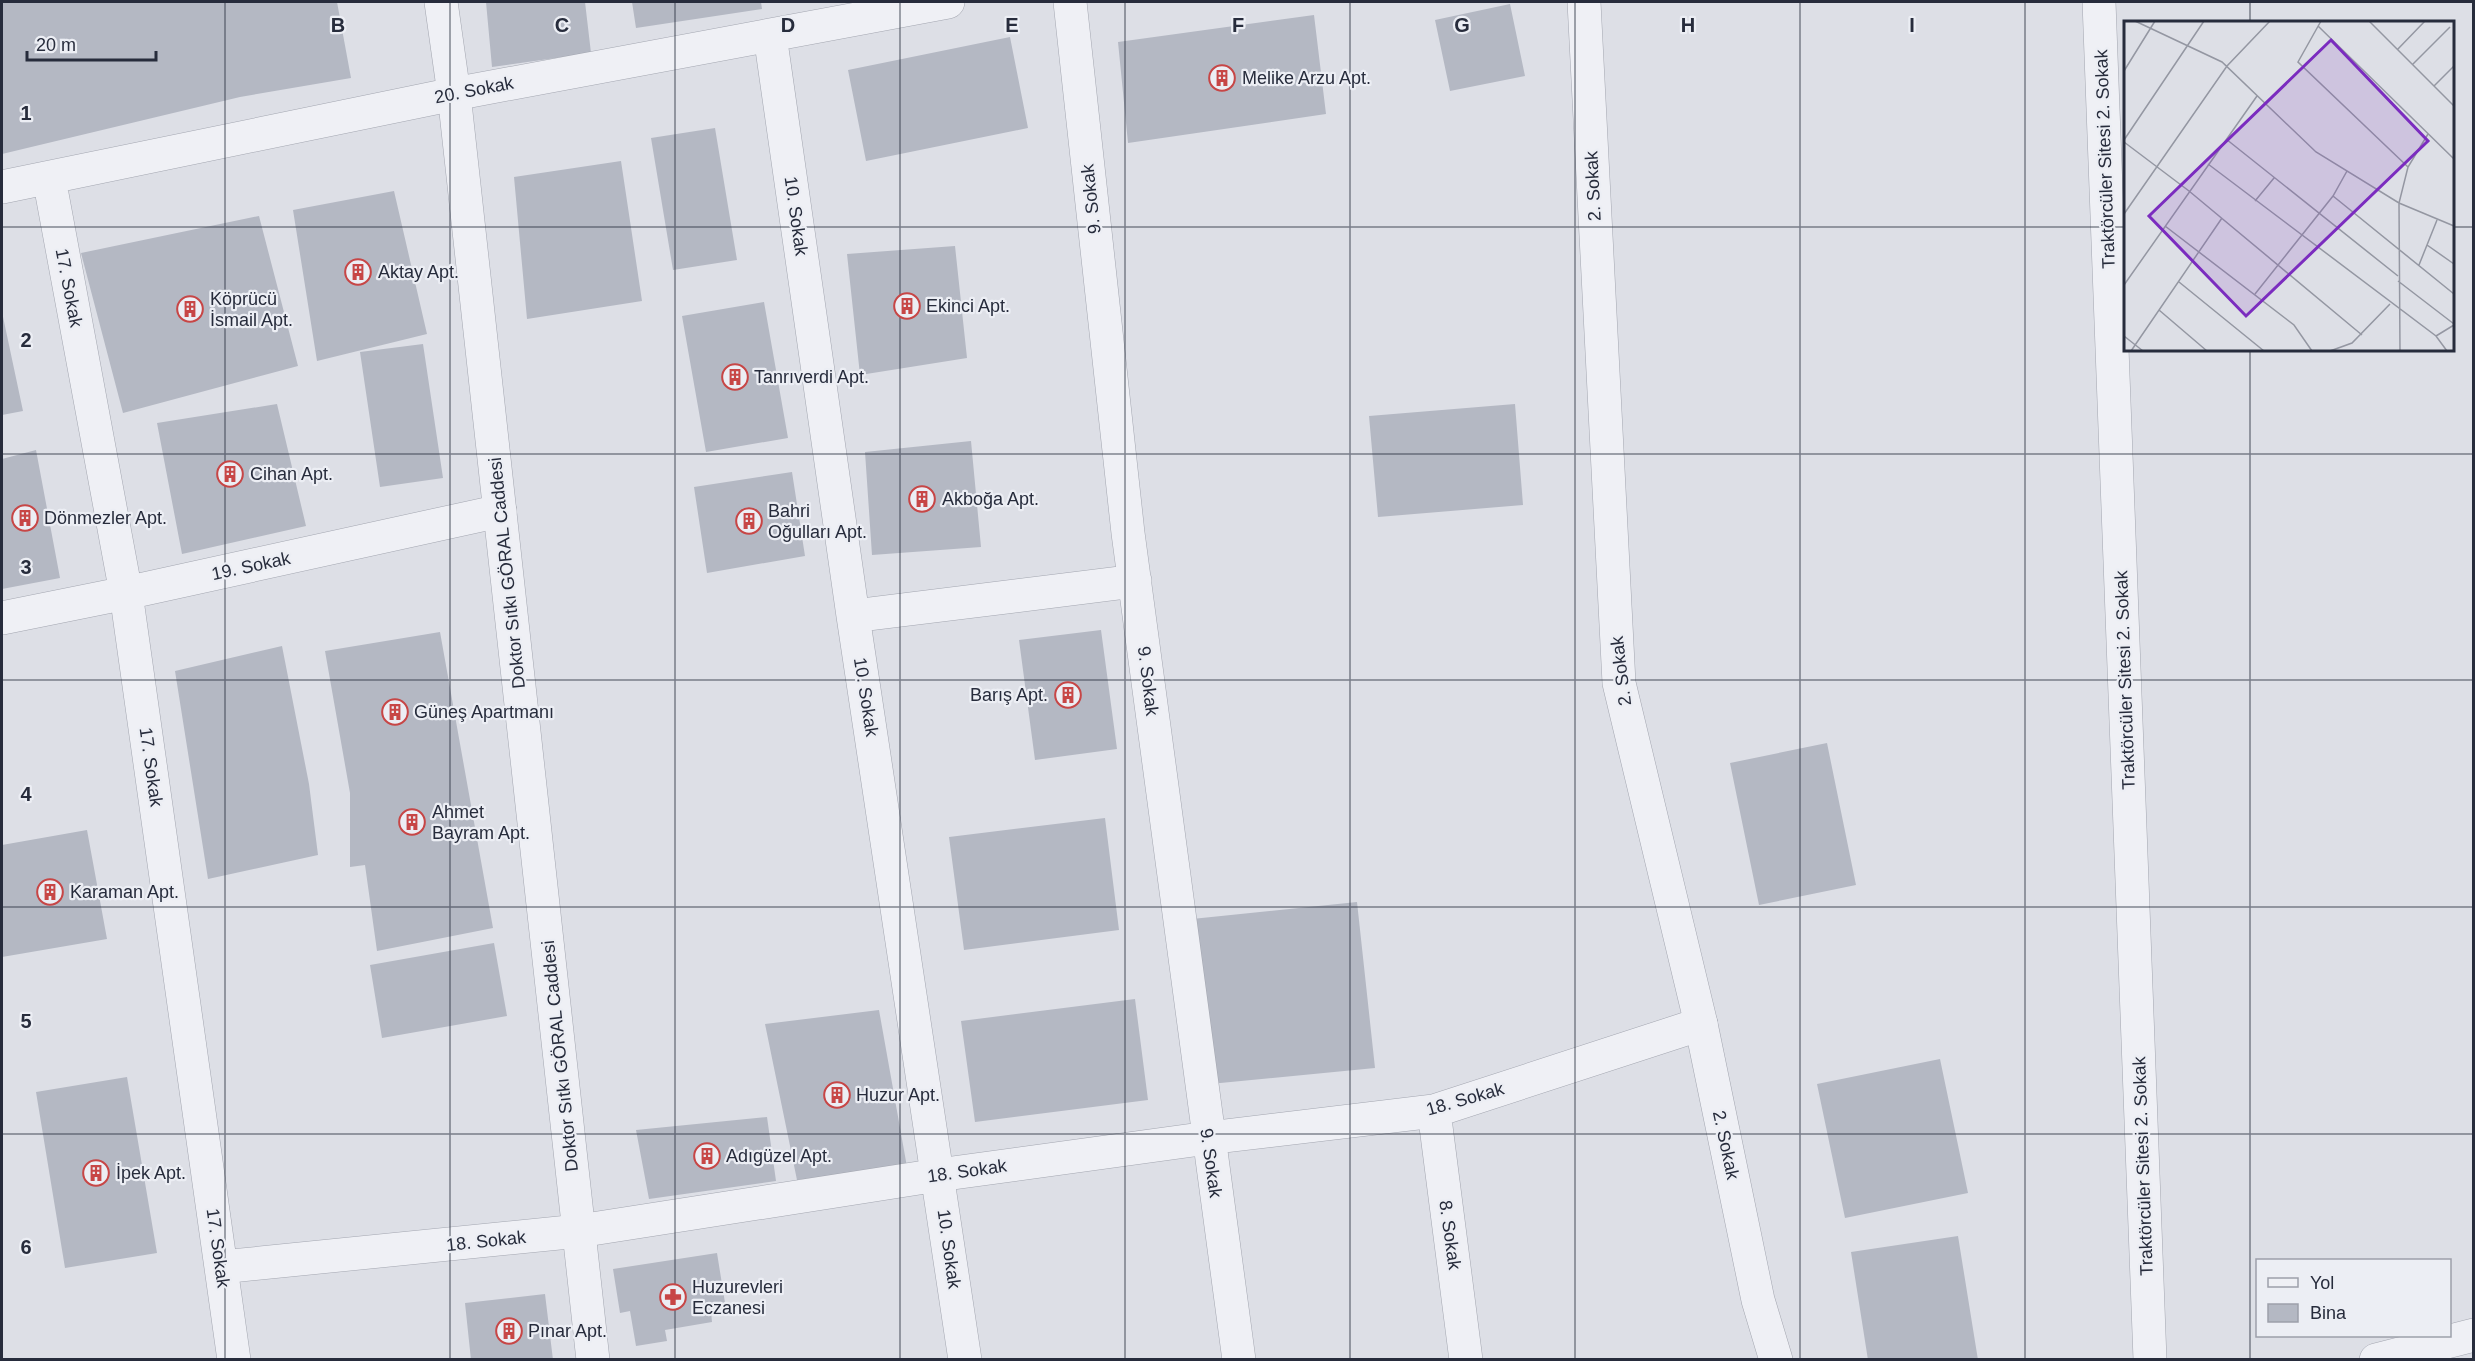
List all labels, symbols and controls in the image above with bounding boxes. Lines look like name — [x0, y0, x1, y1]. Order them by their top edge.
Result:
text: B — [331, 14, 345, 36]
text: C — [555, 14, 569, 36]
text: D — [781, 14, 795, 36]
text: E — [1005, 14, 1019, 36]
text: F — [1232, 14, 1244, 36]
text: G — [1454, 14, 1470, 36]
text: H — [1681, 14, 1695, 36]
text: I — [1909, 14, 1915, 36]
inset map — [2124, 21, 2454, 351]
scale bar — [27, 24, 156, 62]
text: 20 m — [36, 35, 76, 55]
street label: Traktörcüler Sitesi 2. Sokak — [2091, 48, 2119, 269]
building icon: Melike Arzu Apt. — [1207, 63, 1237, 93]
place label: Melike Arzu Apt. — [1242, 68, 1371, 88]
street label: 20. Sokak — [433, 72, 516, 107]
text: 1 — [20, 102, 32, 124]
street label: 2. Sokak — [1581, 150, 1605, 221]
street label: 9. Sokak — [1077, 162, 1105, 235]
street label: 10. Sokak — [781, 175, 812, 258]
street label: 17. Sokak — [52, 247, 87, 330]
building icon: Aktay Apt. — [343, 257, 373, 287]
place label: Aktay Apt. — [378, 262, 459, 282]
place label: Köprücü İsmail Apt. — [210, 289, 293, 330]
building icon: Ekinci Apt. — [892, 291, 922, 321]
building icon: Köprücü İsmail Apt. — [175, 294, 205, 324]
place label: Ekinci Apt. — [926, 296, 1010, 316]
text: 2 — [20, 329, 32, 351]
building icon: Tanrıverdi Apt. — [720, 362, 750, 392]
place label: Tanrıverdi Apt. — [754, 367, 869, 387]
street label: Doktor Sıtkı GÖRAL Caddesi — [485, 456, 529, 690]
building icon: Cihan Apt. — [215, 459, 245, 489]
place label: Cihan Apt. — [250, 464, 333, 484]
building icon: Akboğa Apt. — [907, 484, 937, 514]
place label: Akboğa Apt. — [942, 489, 1039, 509]
place label: Bahri Oğulları Apt. — [768, 501, 867, 542]
building icon: Dönmezler Apt. — [10, 503, 40, 533]
building icon: Bahri Oğulları Apt. — [734, 506, 764, 536]
place label: Dönmezler Apt. — [44, 508, 167, 528]
street label: 19. Sokak — [210, 548, 293, 584]
text: 3 — [20, 556, 32, 578]
street label: Traktörcüler Sitesi 2. Sokak — [2111, 569, 2139, 790]
street label: 2. Sokak — [1607, 634, 1635, 707]
street label: 9. Sokak — [1134, 645, 1162, 718]
street label: 10. Sokak — [850, 656, 882, 739]
building icon: Barış Apt. — [1053, 680, 1083, 710]
place label: Barış Apt. — [970, 685, 1048, 705]
building icon: Güneş Apartmanı — [380, 697, 410, 727]
place label: Güneş Apartmanı — [414, 702, 554, 722]
street label: 17. Sokak — [136, 726, 167, 809]
text: 4 — [20, 783, 32, 805]
place label: Ahmet Bayram Apt. — [432, 802, 530, 843]
building icon: Ahmet Bayram Apt. — [397, 807, 427, 837]
building icon: Karaman Apt. — [35, 877, 65, 907]
place label: Karaman Apt. — [70, 882, 179, 902]
street label: Doktor Sıtkı GÖRAL Caddesi — [538, 939, 582, 1173]
text: 5 — [20, 1010, 32, 1032]
street label: Traktörcüler Sitesi 2. Sokak — [2129, 1055, 2157, 1276]
street label: 18. Sokak — [1424, 1078, 1507, 1120]
building icon: Huzur Apt. — [822, 1080, 852, 1110]
place label: Huzur Apt. — [856, 1085, 940, 1105]
street label: 2. Sokak — [1709, 1109, 1743, 1182]
street label: 9. Sokak — [1196, 1127, 1226, 1200]
building icon: Adıgüzel Apt. — [692, 1141, 722, 1171]
place label: Adıgüzel Apt. — [726, 1146, 832, 1166]
street label: 18. Sokak — [926, 1155, 1009, 1186]
building icon: İpek Apt. — [81, 1158, 111, 1188]
place label: İpek Apt. — [116, 1163, 186, 1183]
street label: 8. Sokak — [1435, 1199, 1465, 1272]
street label: 17. Sokak — [203, 1207, 234, 1290]
street label: 10. Sokak — [934, 1208, 965, 1291]
street label: 18. Sokak — [445, 1227, 528, 1255]
text: 6 — [20, 1236, 32, 1258]
legend — [2256, 1259, 2451, 1337]
text: Yol — [2310, 1273, 2334, 1293]
place label: Huzurevleri Eczanesi — [692, 1277, 783, 1318]
pharmacy icon: Huzurevleri Eczanesi — [658, 1282, 688, 1312]
text: Bina — [2310, 1303, 2347, 1323]
building icon: Pınar Apt. — [494, 1316, 524, 1346]
place label: Pınar Apt. — [528, 1321, 607, 1341]

